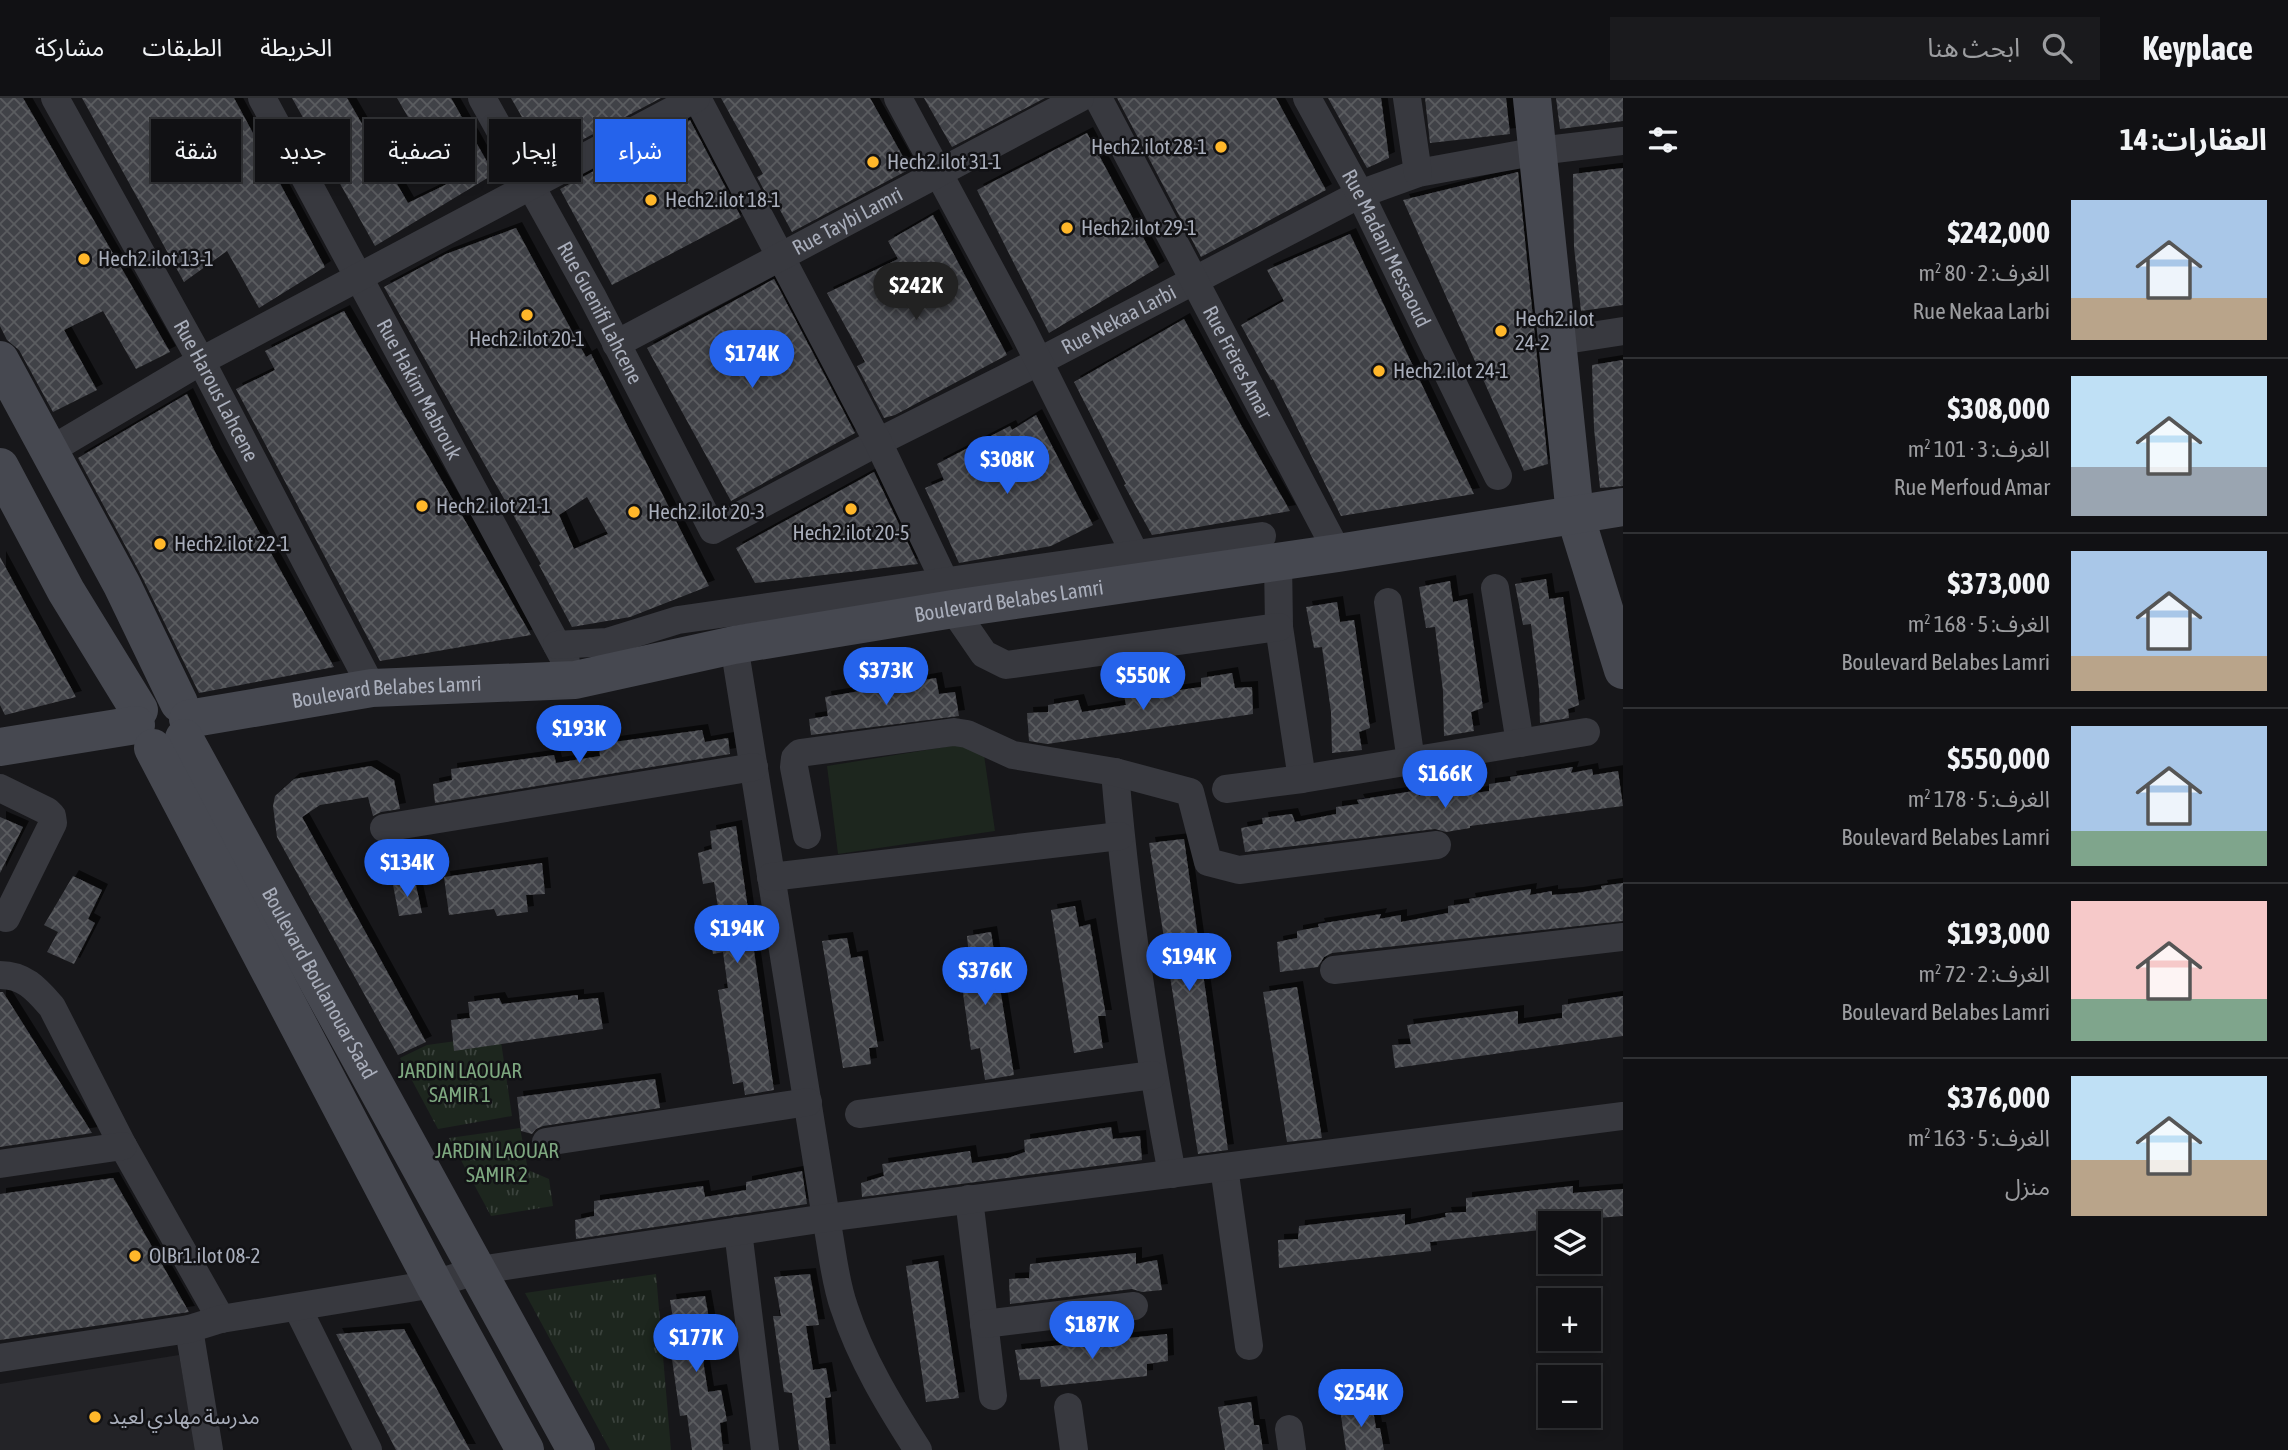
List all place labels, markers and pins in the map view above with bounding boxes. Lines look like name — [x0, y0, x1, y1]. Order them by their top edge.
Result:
place label: Hech2.ilot 28-1 — [1091, 134, 1207, 158]
marker: Hech2.ilot 28-1 — [1213, 139, 1229, 155]
place label: Hech2.ilot 31-1 — [887, 149, 1002, 173]
marker: Hech2.ilot 31-1 — [865, 154, 881, 170]
place label: Hech2.ilot 18-1 — [665, 187, 781, 211]
marker: Hech2.ilot 18-1 — [643, 192, 659, 208]
place label: Hech2.ilot 29-1 — [1081, 215, 1197, 239]
marker: Hech2.ilot 29-1 — [1059, 220, 1075, 236]
place label: Hech2.ilot 13-1 — [98, 246, 214, 270]
marker: Hech2.ilot 13-1 — [76, 251, 92, 267]
pin: $242K — [867, 262, 965, 322]
place label: Hech2.ilot 24-2 — [1515, 306, 1594, 354]
marker: Hech2.ilot 20-1 — [519, 307, 535, 323]
marker: Hech2.ilot 24-2 — [1493, 323, 1509, 339]
place label: Hech2.ilot 20-1 — [469, 326, 585, 350]
pin: $174K — [703, 330, 801, 390]
place label: Hech2.ilot 24-1 — [1393, 358, 1509, 382]
marker: Hech2.ilot 24-1 — [1371, 363, 1387, 379]
pin: $308K — [958, 436, 1056, 496]
place label: Hech2.ilot 21-1 — [436, 493, 551, 517]
marker: Hech2.ilot 21-1 — [414, 498, 430, 514]
place label: Hech2.ilot 20-3 — [648, 499, 765, 523]
marker: Hech2.ilot 20-5 — [843, 501, 859, 517]
marker: Hech2.ilot 20-3 — [626, 504, 642, 520]
place label: Hech2.ilot 20-5 — [792, 520, 910, 544]
place label: Hech2.ilot 22-1 — [174, 531, 290, 555]
marker: Hech2.ilot 22-1 — [152, 536, 168, 552]
pin: $373K — [837, 648, 935, 707]
pin: $550K — [1094, 652, 1192, 712]
pin: $193K — [530, 706, 628, 765]
pin: $166K — [1396, 750, 1494, 810]
pin: $134K — [358, 840, 456, 899]
pin: $194K — [688, 906, 786, 965]
pin: $194K — [1140, 934, 1238, 993]
pin: $376K — [936, 948, 1034, 1007]
place label: OlBr1.ilot 08-2 — [149, 1243, 260, 1267]
marker: OlBr1.ilot 08-2 — [127, 1248, 143, 1264]
pin: $187K — [1043, 1302, 1141, 1361]
pin: $177K — [647, 1314, 745, 1374]
pin: $254K — [1312, 1370, 1410, 1429]
place label: مدرسة مهادي لعيد — [109, 1404, 260, 1433]
marker: مدرسة مهادي لعيد — [87, 1409, 103, 1425]

